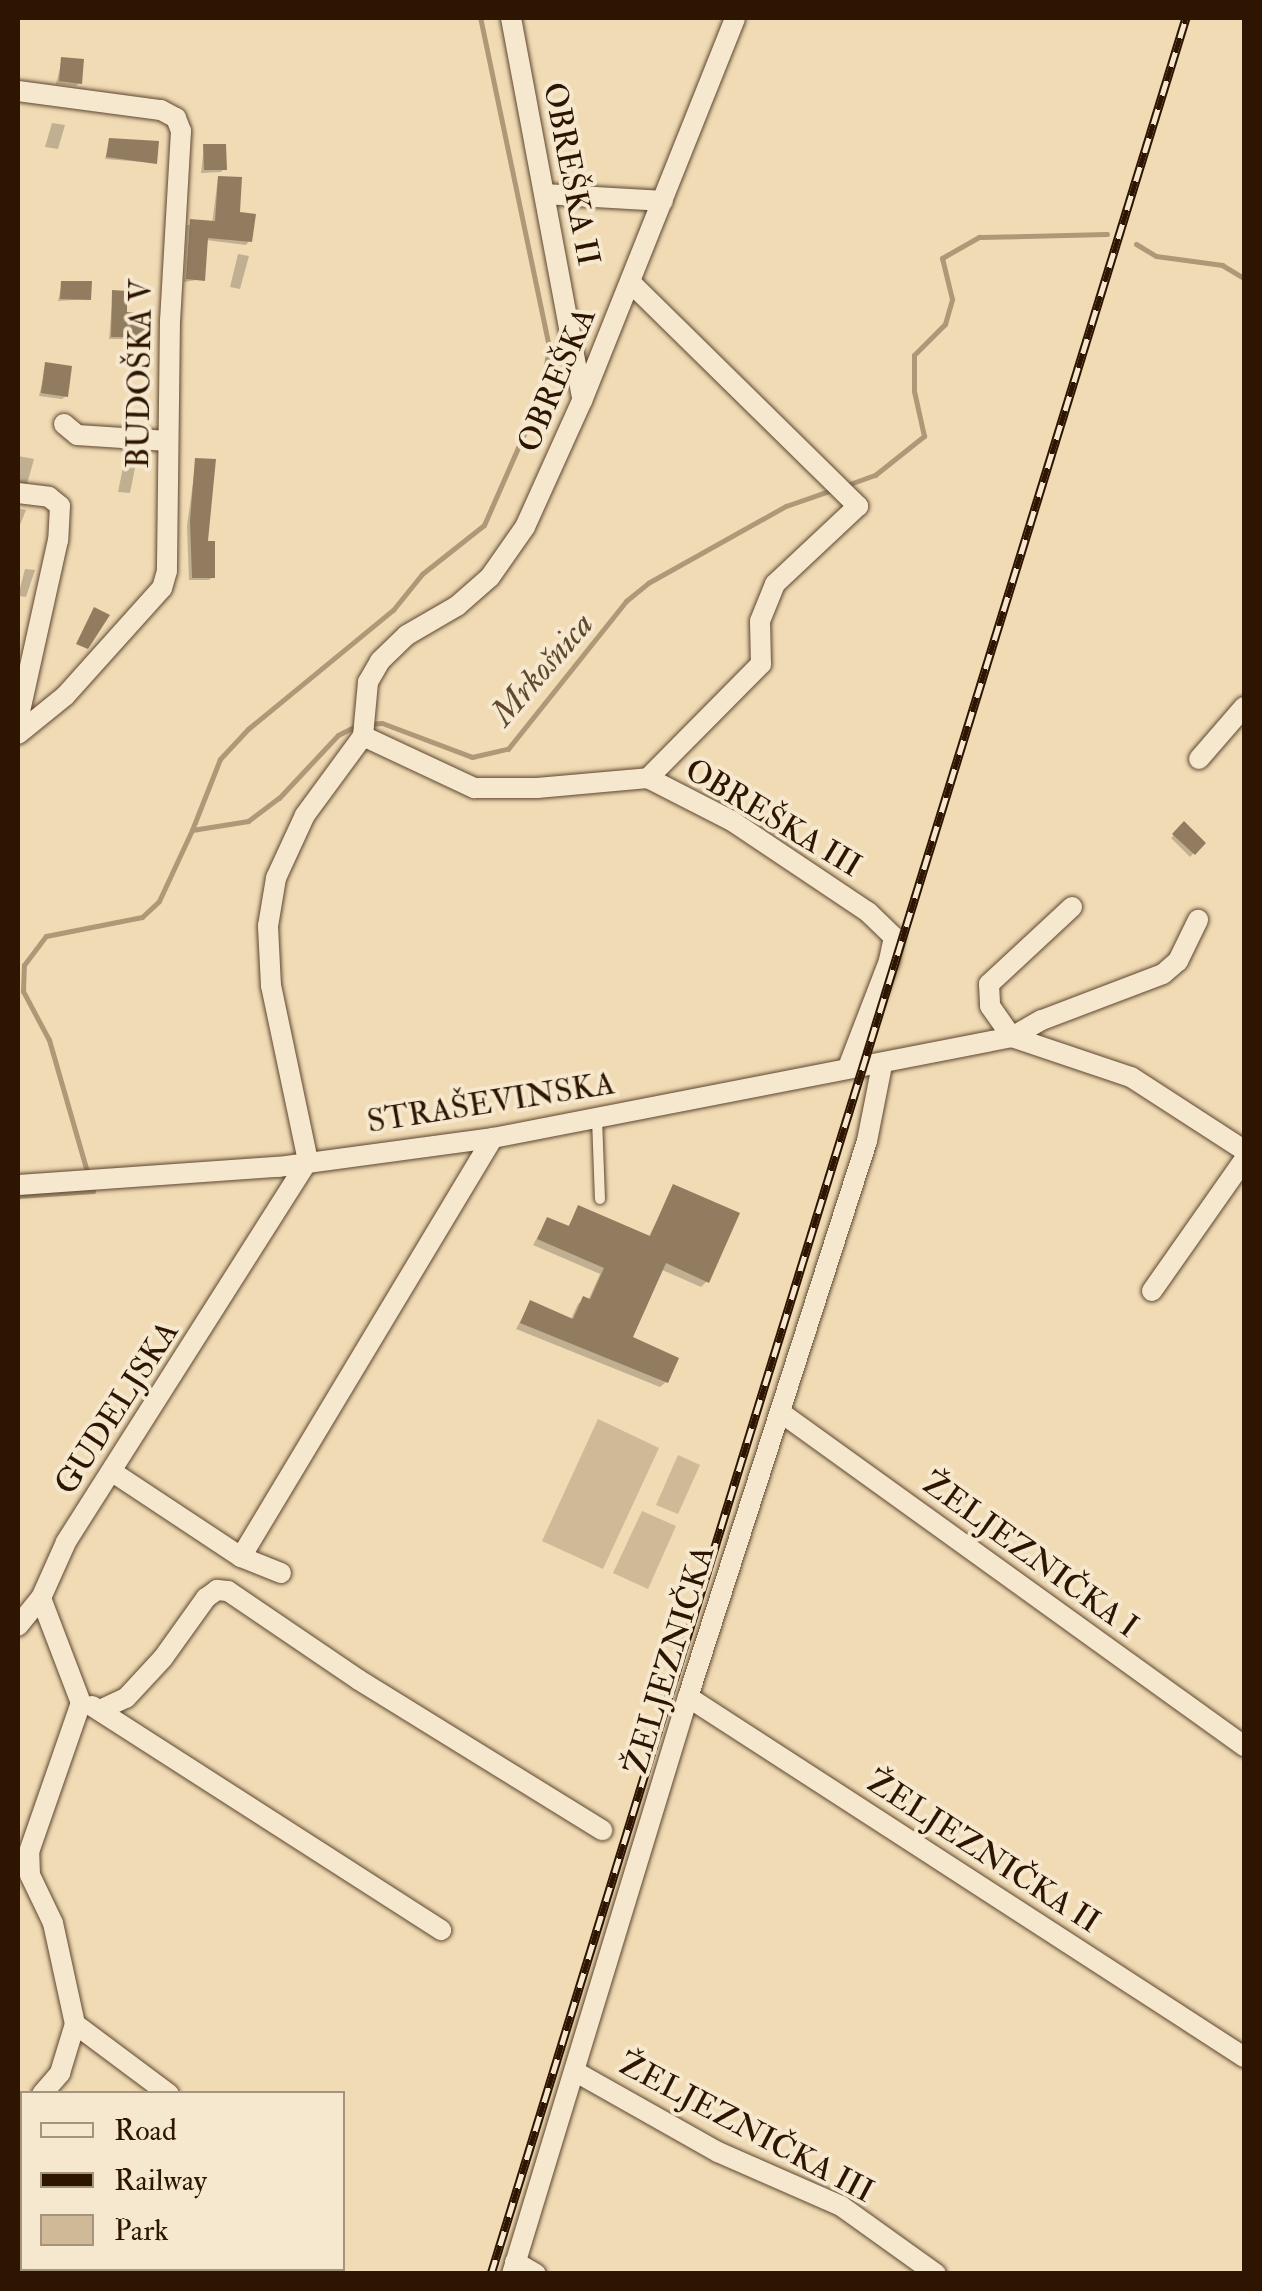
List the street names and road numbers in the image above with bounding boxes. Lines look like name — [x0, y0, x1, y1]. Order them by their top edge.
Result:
street label: OBREŠKA II — [534, 79, 608, 269]
street label: BUDOŠKA V — [119, 279, 161, 469]
street label: OBREŠKA — [509, 302, 605, 458]
street label: OBREŠKA III — [678, 750, 868, 886]
street label: STRAŠEVINSKA — [365, 1064, 617, 1142]
street label: GUDELJSKA — [47, 1314, 187, 1502]
street label: ŽELJEZNIČKA I — [915, 1464, 1145, 1646]
street label: ŽELJEZNIČKA — [617, 1541, 723, 1779]
street label: ŽELJEZNIČKA II — [859, 1762, 1107, 1942]
street label: ŽELJEZNIČKA III — [612, 2045, 880, 2211]

